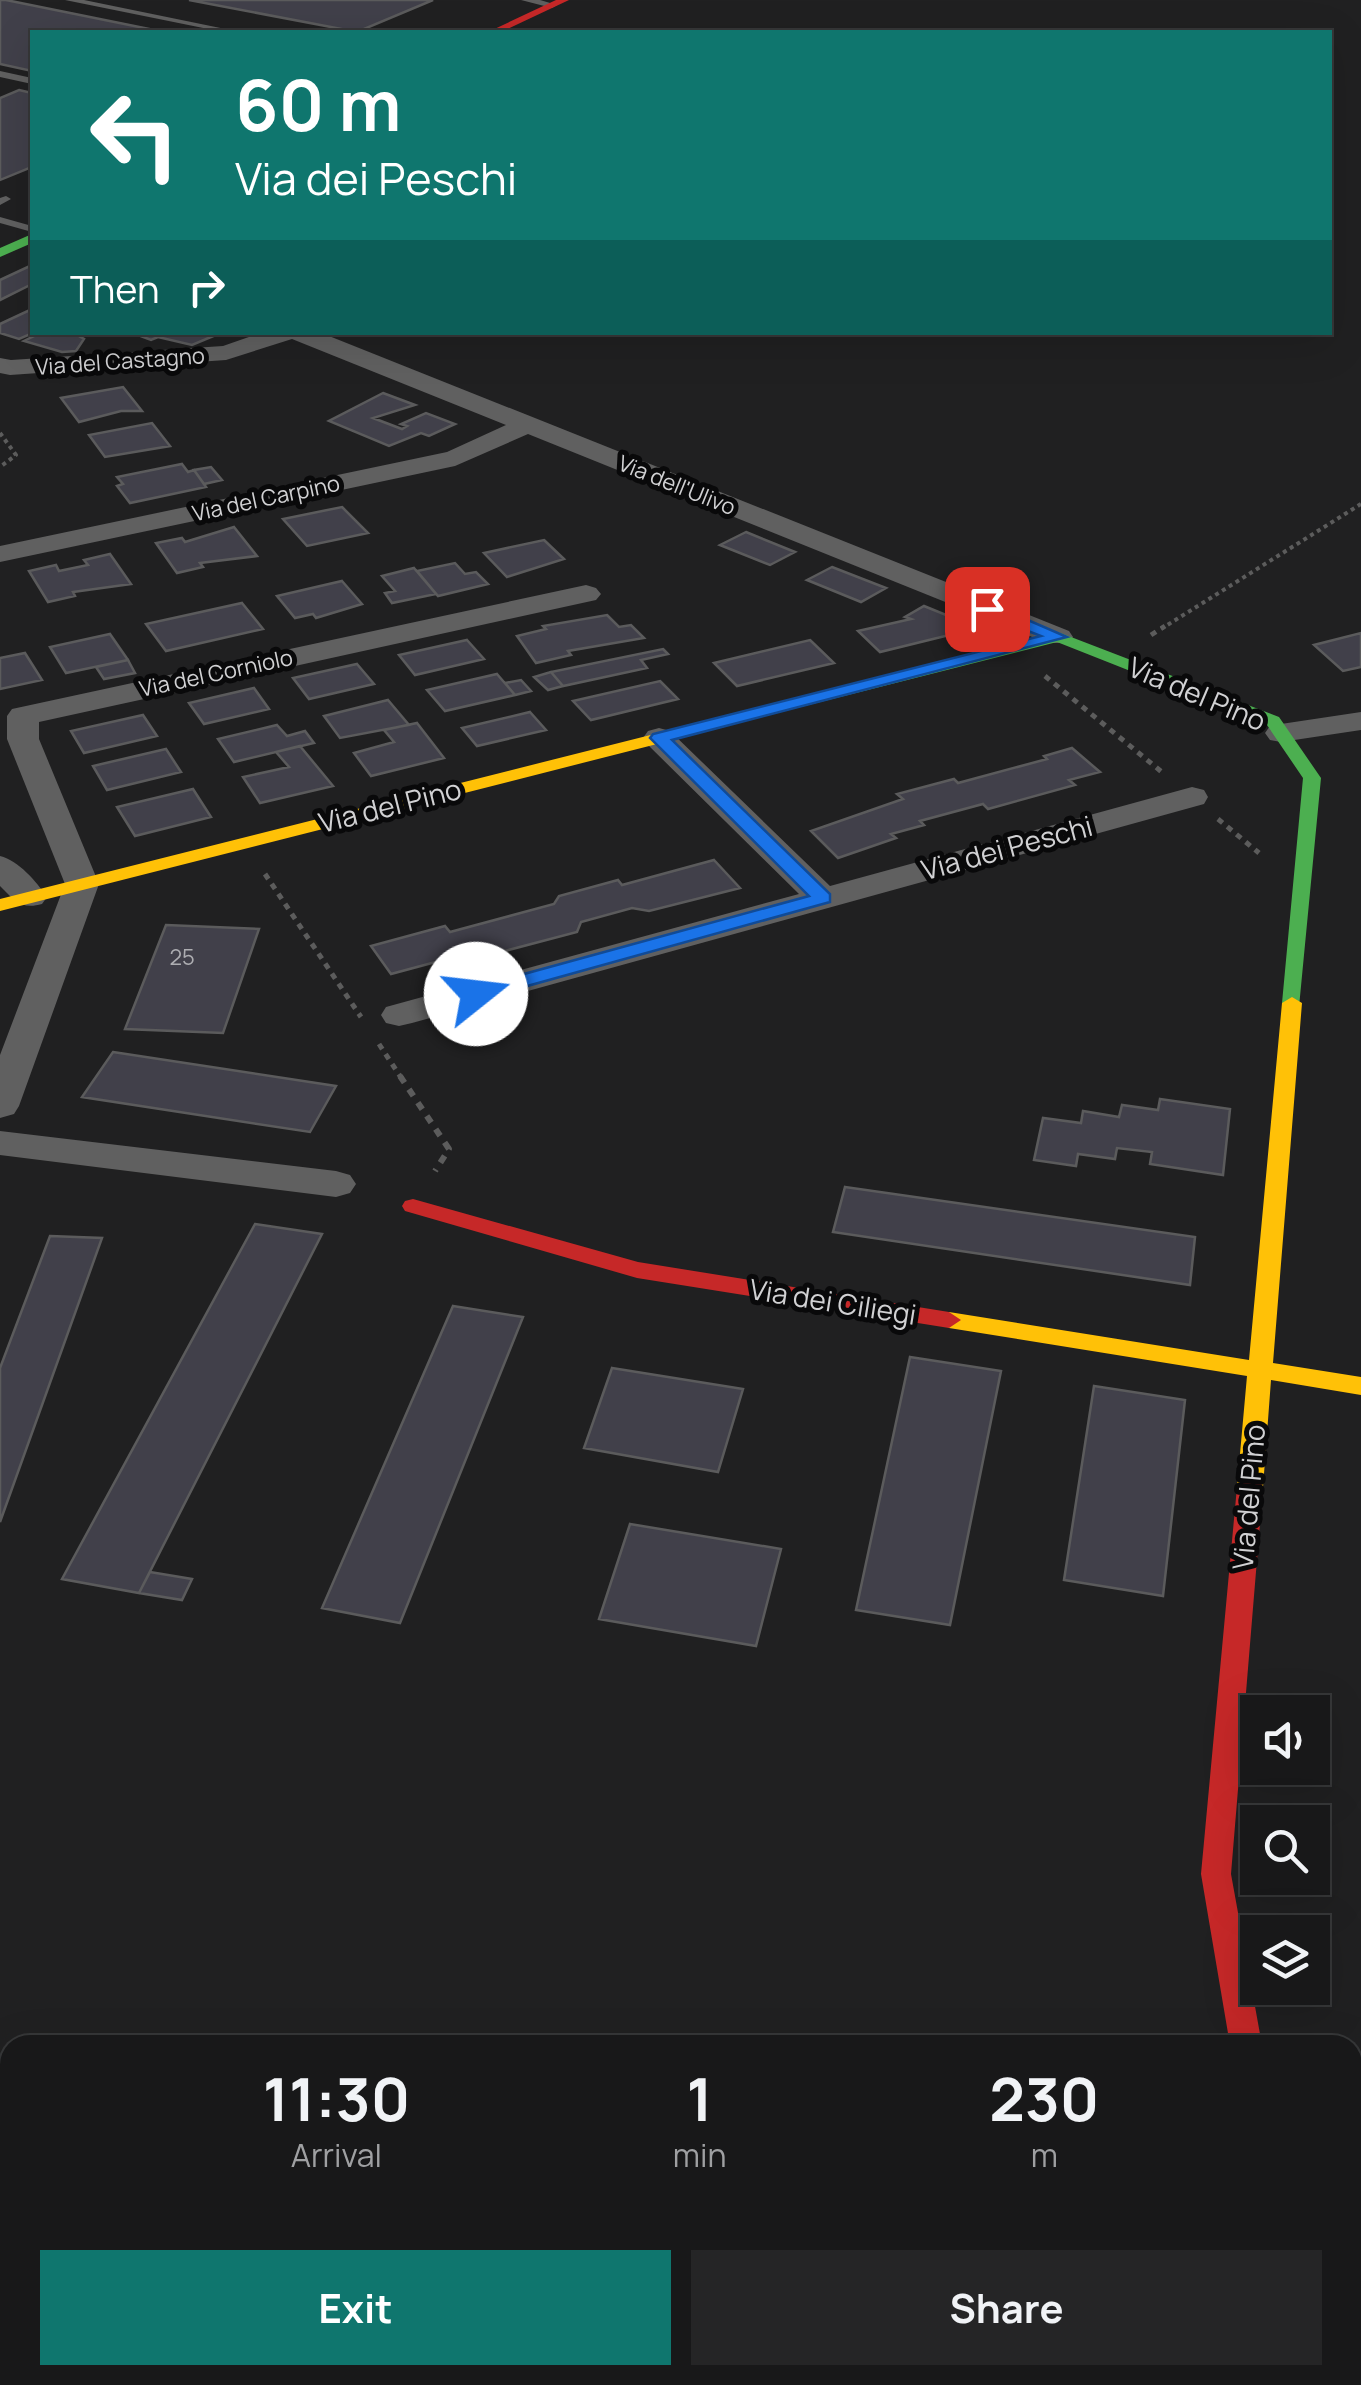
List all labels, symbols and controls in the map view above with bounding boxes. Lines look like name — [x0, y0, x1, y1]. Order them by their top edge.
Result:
text: 60 m — [235, 56, 402, 152]
icon: left — [70, 70, 200, 200]
text: Via dei Peschi — [235, 147, 517, 209]
icon: right — [179, 260, 234, 315]
text: Then — [70, 262, 159, 314]
street label: Via del Castagno — [34, 340, 206, 382]
street label: Via dell'Ulivo — [614, 448, 740, 522]
street label: Via del Carpino — [189, 468, 343, 528]
pin — [945, 567, 1030, 652]
icon: arrive — [960, 582, 1015, 637]
street label: Via del Corniolo — [137, 642, 295, 704]
street label: Via del Pino — [1123, 647, 1272, 739]
street label: Via del Pino — [314, 769, 465, 841]
street label: Via dei Peschi — [917, 806, 1097, 888]
house number: 25 — [169, 942, 195, 972]
position arrow — [424, 942, 528, 1046]
street label: Via dei Ciliegi — [747, 1269, 919, 1333]
street label: Via del Pino — [1223, 1423, 1273, 1571]
map controls — [1240, 1695, 1330, 2005]
button: sound — [1240, 1695, 1330, 1785]
button: search — [1240, 1805, 1330, 1895]
button: layers — [1240, 1915, 1330, 2005]
text: 11:30 — [263, 2057, 410, 2139]
text: 1 — [687, 2057, 713, 2139]
text: 230 — [989, 2057, 1099, 2139]
text: Arrival — [291, 2133, 382, 2177]
text: min — [673, 2133, 726, 2177]
text: m — [1031, 2133, 1058, 2177]
button: Exit — [40, 2250, 671, 2365]
button: Share — [691, 2250, 1322, 2365]

